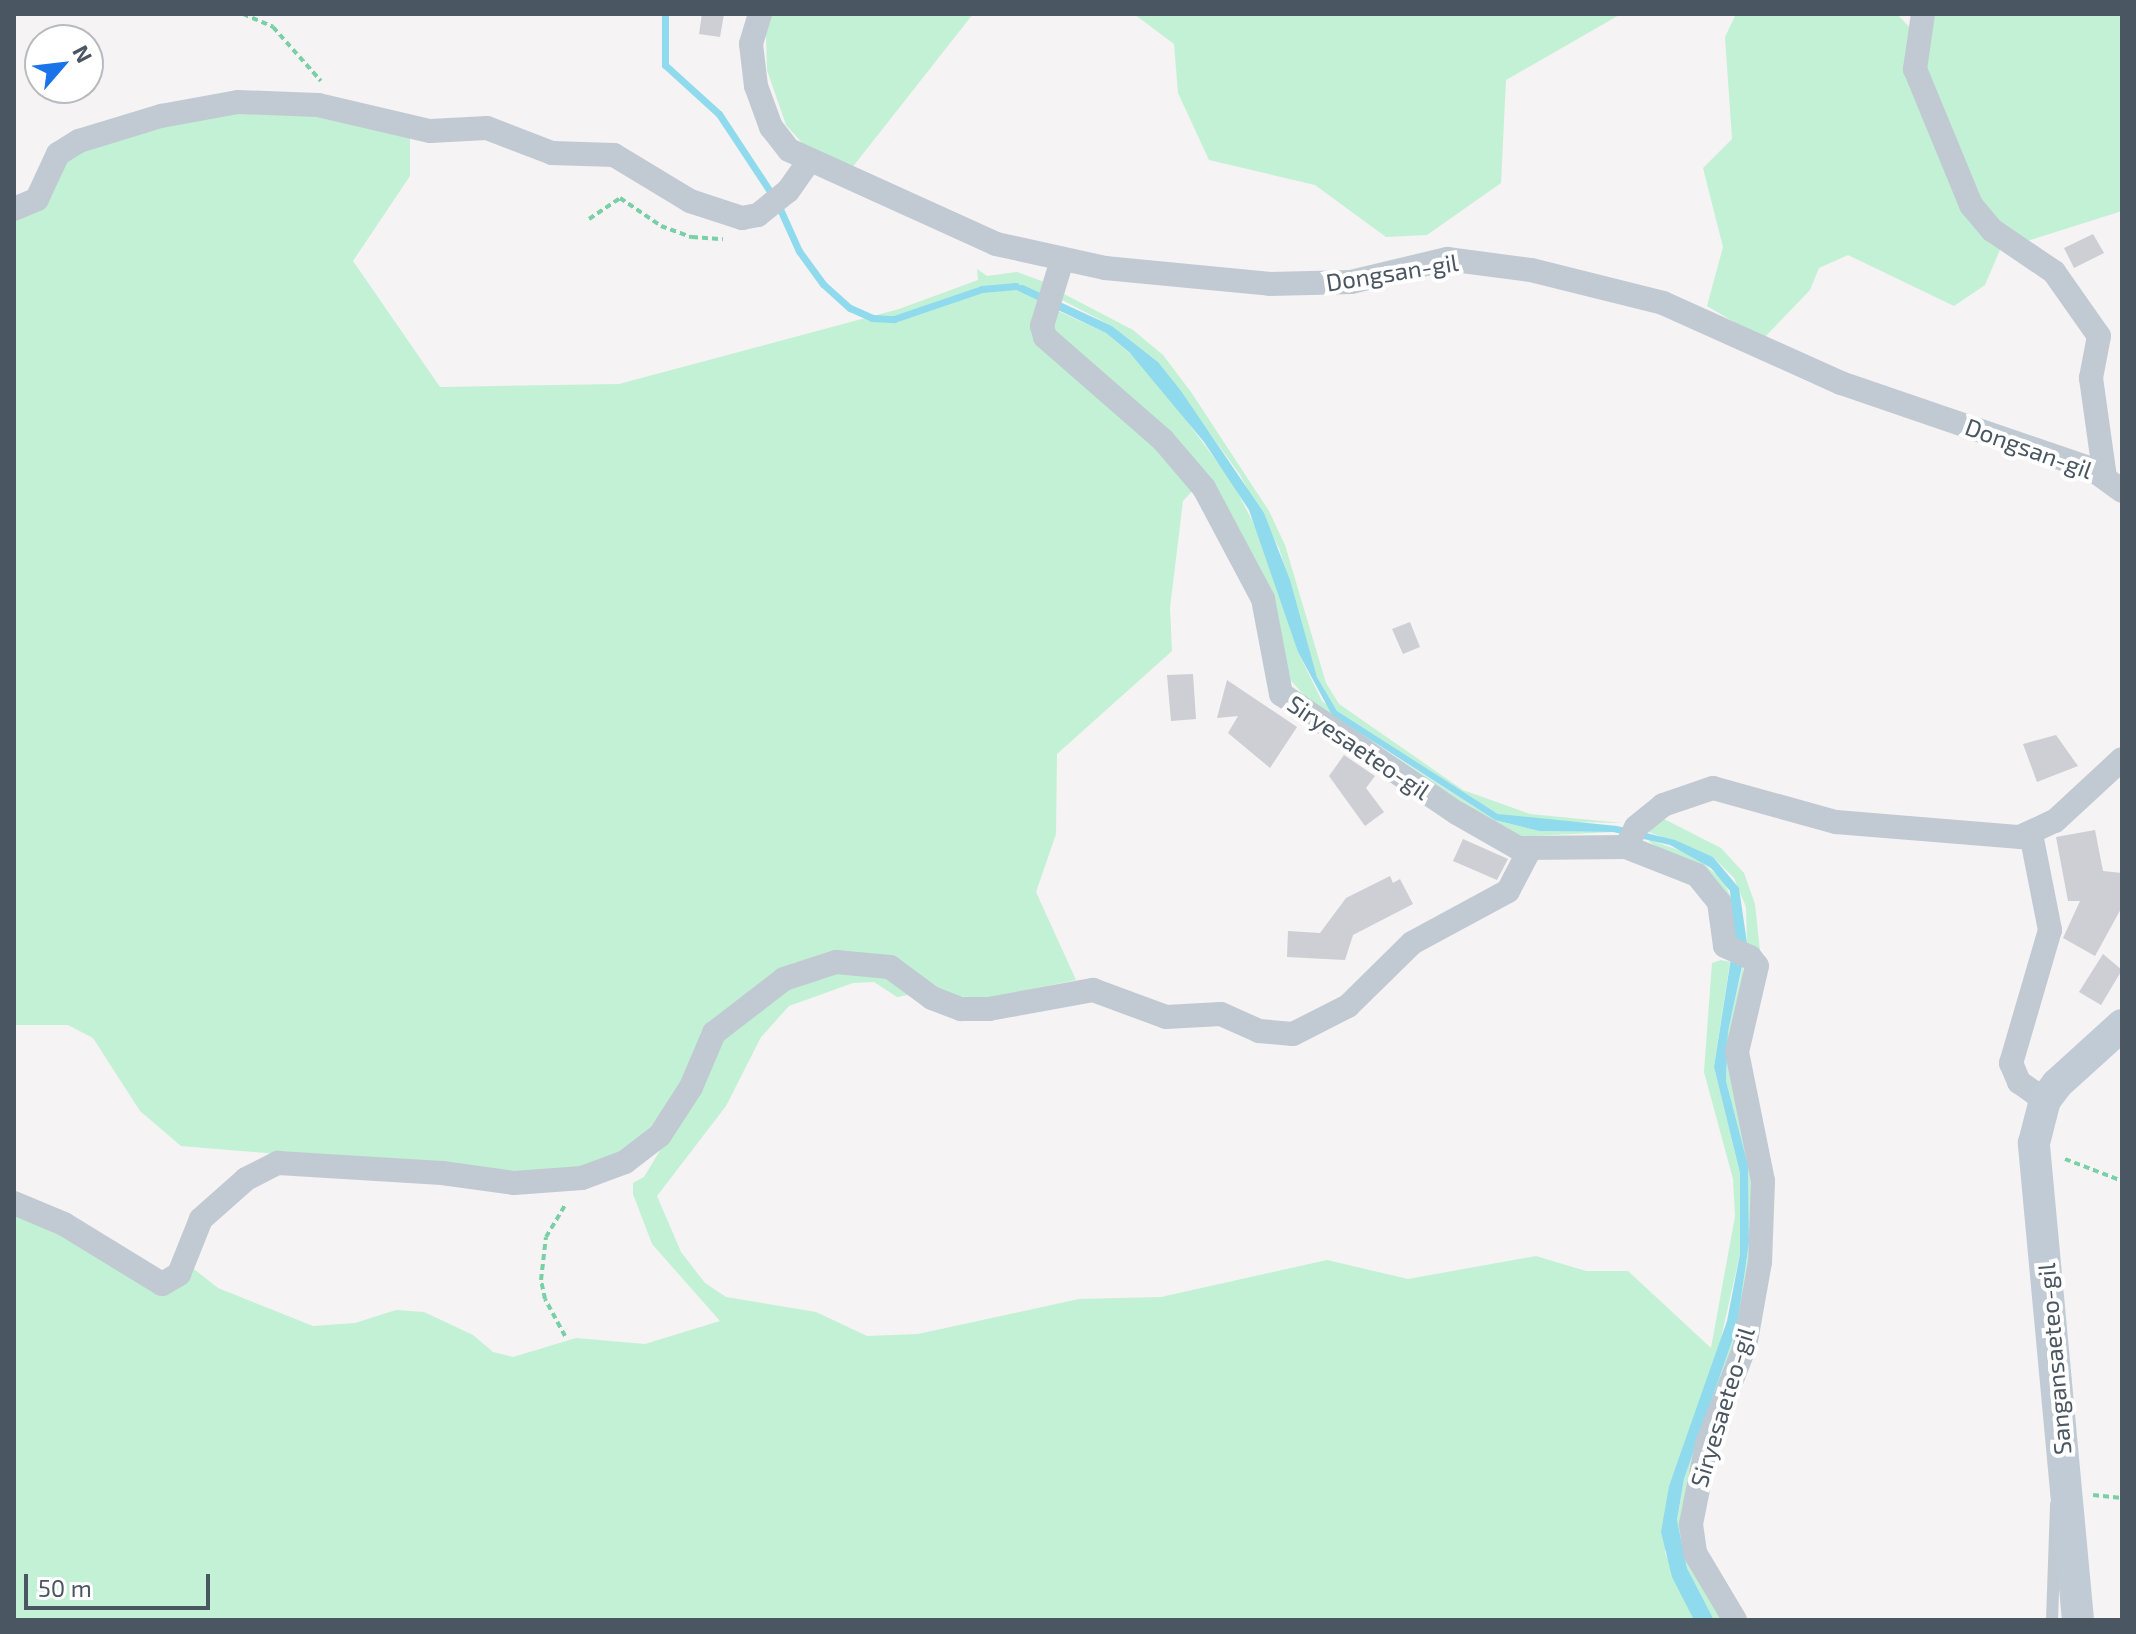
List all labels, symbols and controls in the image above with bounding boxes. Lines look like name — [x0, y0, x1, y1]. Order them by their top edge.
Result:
north arrow — [24, 24, 104, 104]
text: N — [68, 41, 99, 67]
street label: Dongsan-gil — [1324, 247, 1460, 297]
street label: Dongsan-gil — [1961, 412, 2097, 484]
street label: Siryesaeteo-gil — [1282, 689, 1436, 805]
street label: Sangansaeteo-gil — [2031, 1262, 2077, 1456]
street label: Siryesaeteo-gil — [1684, 1324, 1760, 1490]
scale bar — [28, 1558, 214, 1608]
text: 50 m — [38, 1573, 92, 1602]

